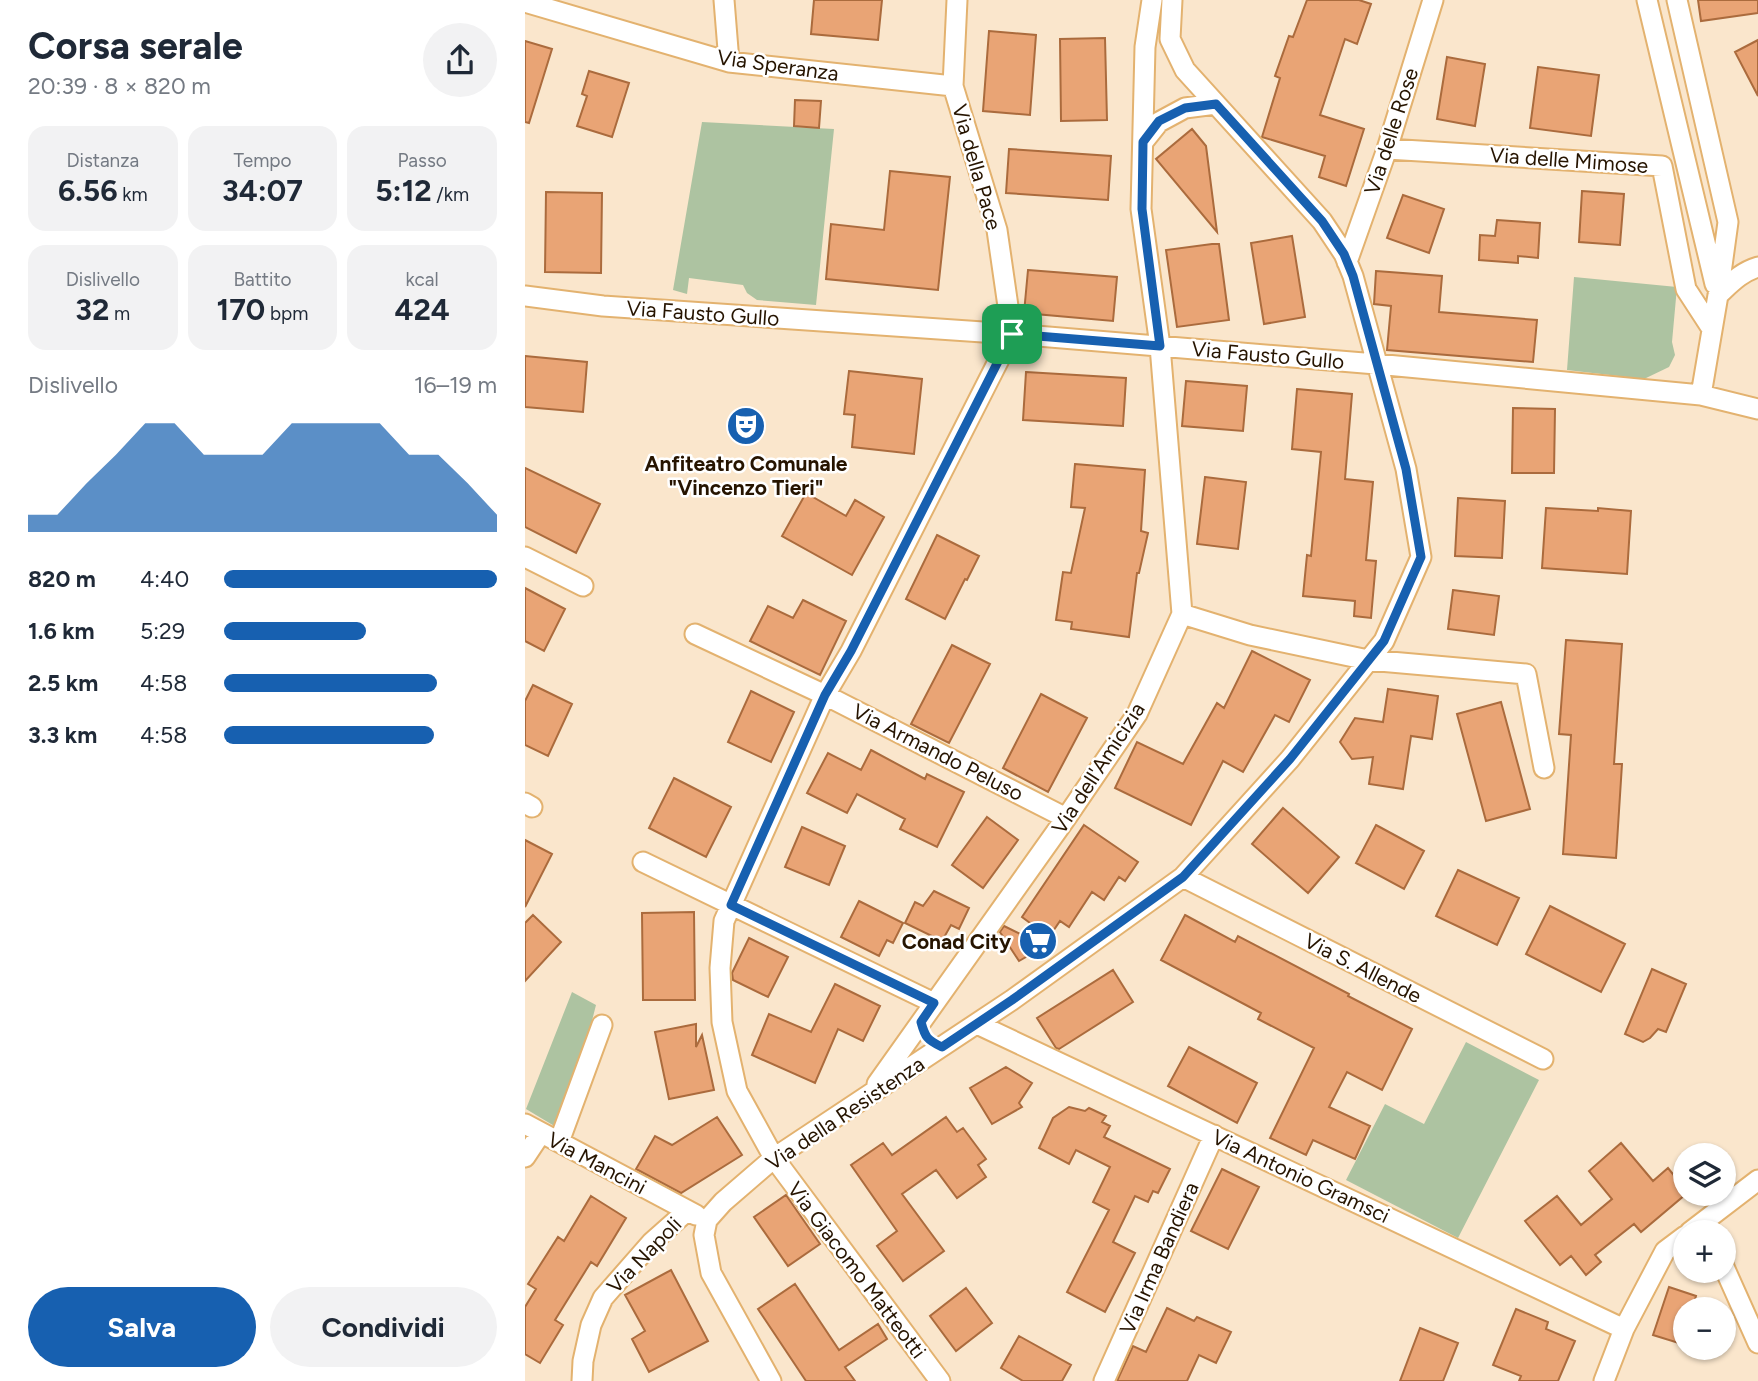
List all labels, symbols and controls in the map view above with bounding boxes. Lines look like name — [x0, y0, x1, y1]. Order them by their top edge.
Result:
text: Corsa serale — [28, 23, 243, 69]
button: share — [423, 23, 497, 97]
street label: Via Speranza — [716, 44, 840, 86]
street label: Via delle Rose — [1359, 65, 1423, 197]
text: 20:39 · 8 × 820 m — [28, 72, 211, 100]
street label: Via della Pace — [947, 101, 1007, 233]
street label: Via delle Mimose — [1489, 142, 1649, 178]
text: Distanza — [66, 149, 139, 172]
text: Tempo — [233, 149, 292, 172]
text: Passo — [398, 149, 447, 172]
text: 6.56 — [58, 172, 118, 209]
text: 34:07 — [222, 172, 303, 209]
text: 5:12 — [375, 172, 432, 209]
text: km — [118, 183, 148, 206]
text: /km — [432, 183, 469, 206]
text: Dislivello — [66, 268, 140, 291]
text: Battito — [233, 268, 292, 291]
text: kcal — [406, 268, 439, 291]
text: 32 — [75, 291, 109, 328]
text: 170 — [216, 291, 265, 328]
text: 424 — [394, 291, 450, 328]
street label: Via Fausto Gullo — [626, 295, 780, 331]
text: m — [109, 302, 130, 325]
text: bpm — [265, 302, 309, 325]
pin — [982, 304, 1042, 364]
icon: arrive — [993, 315, 1031, 353]
street label: Via Fausto Gullo — [1191, 336, 1345, 374]
text: Dislivello — [28, 371, 118, 399]
text: 16–19 m — [414, 371, 497, 399]
theatre icon: Anfiteatro Comunale "Vincenzo Tieri" — [725, 405, 767, 447]
place label: Anfiteatro Comunale "Vincenzo Tieri" — [645, 451, 848, 500]
text: 820 m — [28, 565, 96, 593]
text: 4:40 — [140, 565, 189, 593]
text: 1.6 km — [28, 617, 95, 645]
text: 5:29 — [140, 617, 185, 645]
text: 2.5 km — [28, 669, 98, 697]
text: 4:58 — [140, 669, 187, 697]
street label: Via Armando Peluso — [848, 698, 1028, 806]
street label: Via dell'Amicizia — [1046, 698, 1150, 838]
text: 3.3 km — [28, 721, 97, 749]
text: 4:58 — [140, 721, 187, 749]
supermarket icon: Conad City — [1017, 920, 1059, 962]
street label: Via S. Allende — [1300, 928, 1426, 1008]
place label: Conad City — [902, 929, 1012, 954]
street label: Via della Resistenza — [761, 1051, 929, 1175]
street label: Via Antonio Gramsci — [1208, 1124, 1394, 1228]
street label: Via Mancini — [543, 1127, 651, 1199]
map controls — [1673, 1143, 1736, 1360]
button: layers — [1673, 1143, 1736, 1206]
street label: Via Giacomo Matteotti — [783, 1177, 931, 1363]
street label: Via Irma Bandiera — [1114, 1178, 1204, 1338]
street label: Via Napoli — [602, 1212, 686, 1298]
button: + — [1673, 1220, 1736, 1283]
button: Salva — [28, 1287, 256, 1367]
button: Condividi — [270, 1287, 497, 1367]
button: − — [1673, 1297, 1736, 1360]

